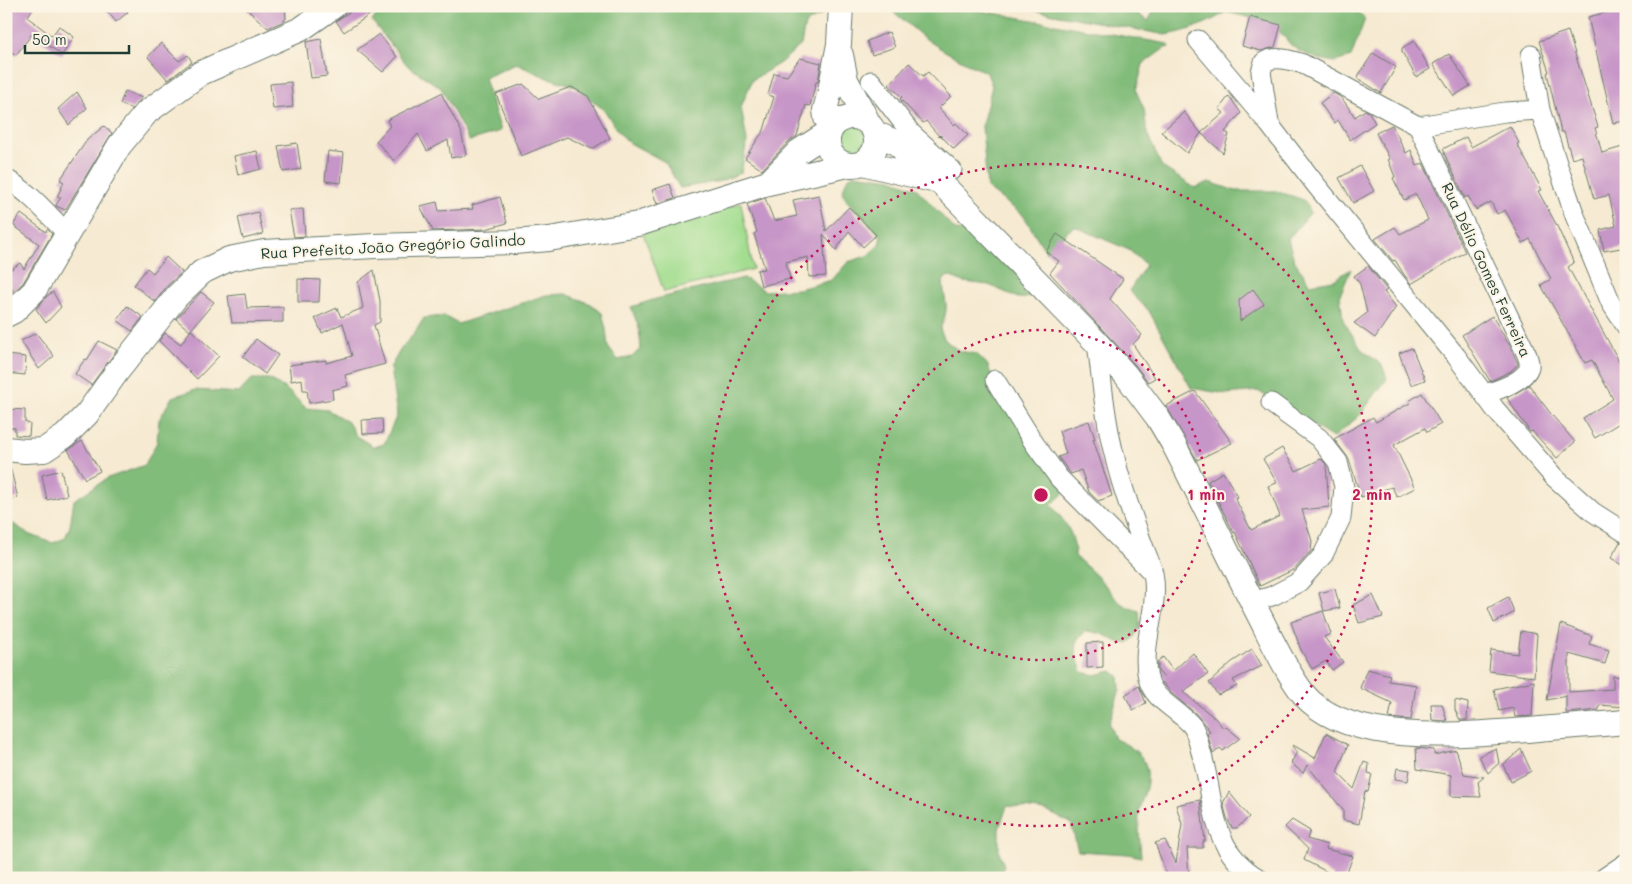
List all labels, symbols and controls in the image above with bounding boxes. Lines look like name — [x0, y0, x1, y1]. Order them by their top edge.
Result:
scale bar — [25, 22, 129, 54]
text: 50 m — [32, 29, 67, 49]
street label: Rua Délio Gomes Ferreira — [1438, 179, 1536, 360]
street label: Rua Prefeito João Gregório Galindo — [260, 229, 526, 263]
text: 1 min — [1187, 484, 1225, 504]
text: 2 min — [1352, 484, 1392, 504]
centre of rings — [1032, 486, 1050, 504]

